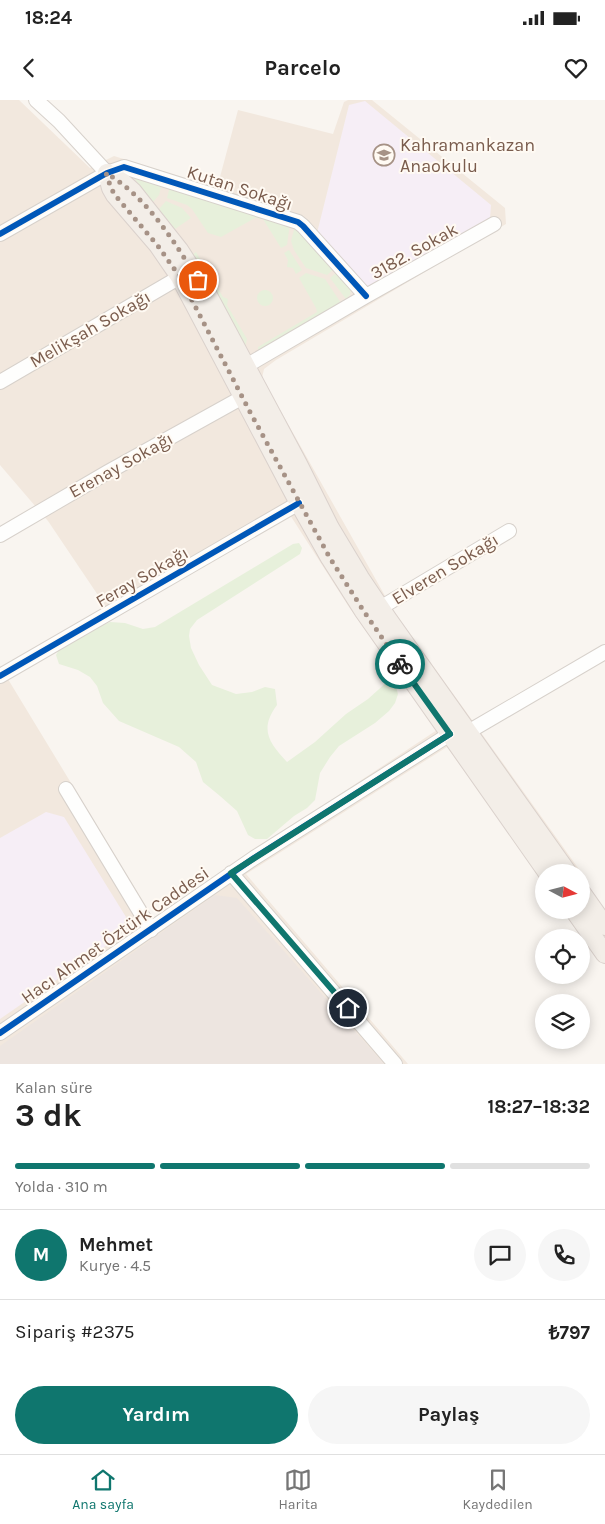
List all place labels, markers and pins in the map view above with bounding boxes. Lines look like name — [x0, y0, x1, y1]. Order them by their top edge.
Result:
place label: Kahramankazan Anaokulu — [400, 134, 535, 177]
school or university icon: Kahramankazan Anaokulu — [372, 143, 396, 167]
pin — [177, 259, 219, 301]
pin — [327, 987, 369, 1029]

